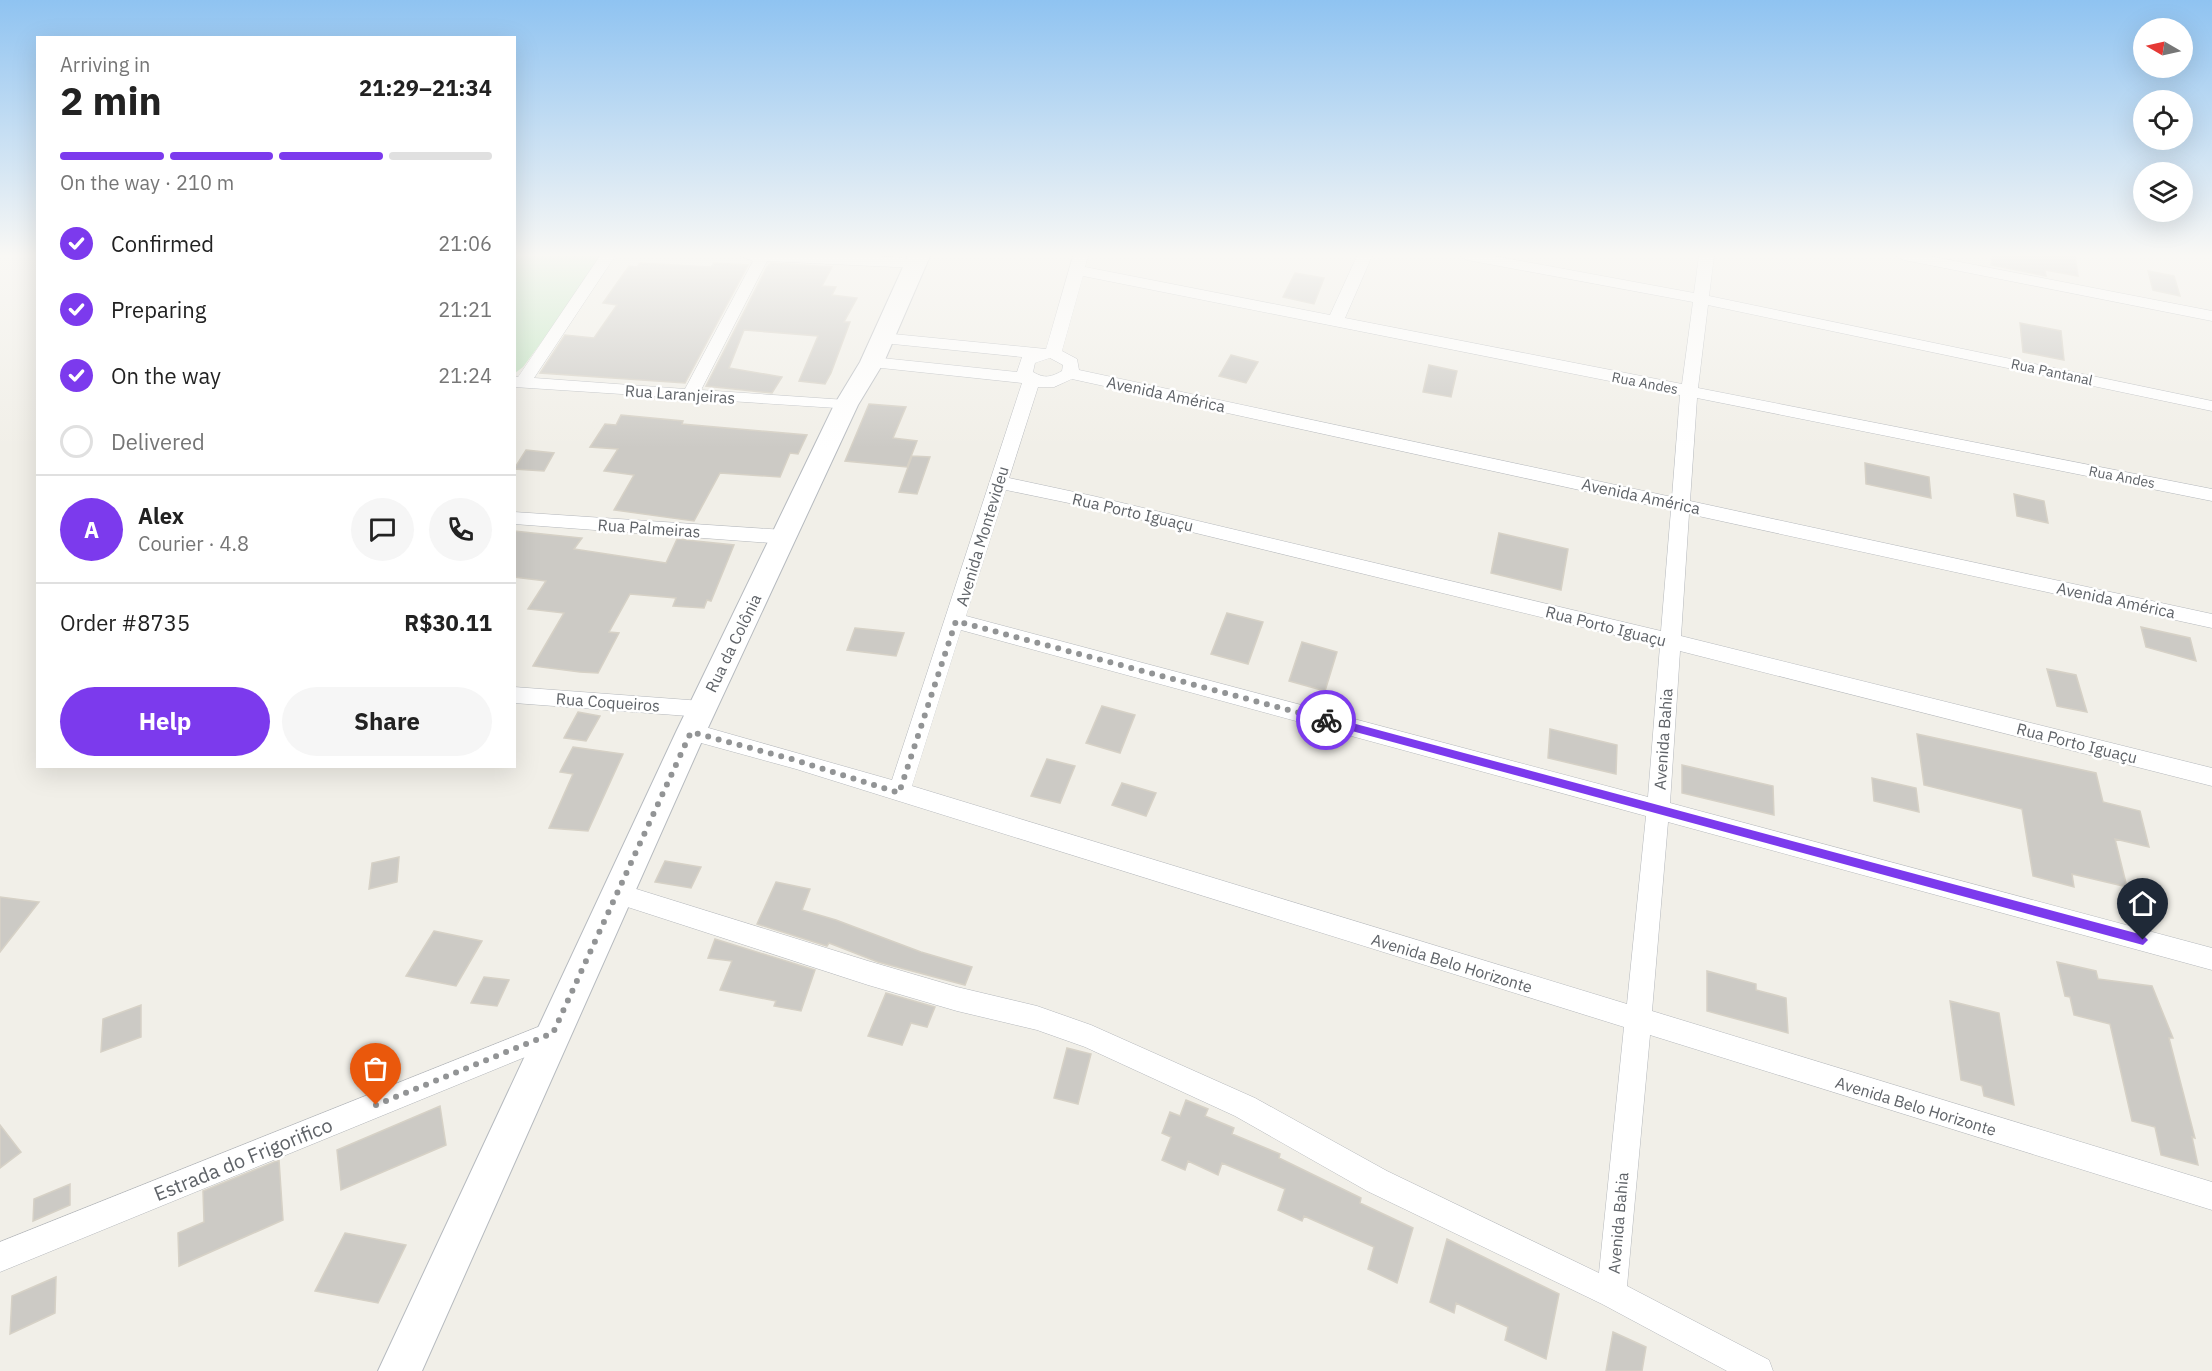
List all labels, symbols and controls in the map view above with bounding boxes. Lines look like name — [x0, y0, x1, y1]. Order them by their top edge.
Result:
north arrow — [2133, 18, 2193, 78]
map controls — [2133, 18, 2193, 222]
text: Arriving in — [60, 51, 150, 78]
text: 21:29–21:34 — [359, 73, 492, 102]
text: 2 min — [60, 75, 162, 126]
button: locate — [2133, 90, 2193, 150]
button: layers — [2133, 162, 2193, 222]
text: On the way · 210 m — [60, 169, 234, 196]
icon: check — [60, 227, 93, 260]
text: Confirmed — [111, 229, 214, 258]
text: 21:06 — [438, 230, 492, 257]
icon: check — [60, 293, 93, 326]
text: Preparing — [111, 295, 206, 324]
text: 21:21 — [438, 296, 492, 323]
street label: Rua Pantanal — [2009, 355, 2095, 389]
icon: check — [60, 359, 93, 392]
text: On the way — [111, 361, 221, 390]
text: 21:24 — [438, 362, 492, 389]
street label: Rua Andes — [1610, 368, 1680, 398]
street label: Avenida América — [1105, 372, 1228, 416]
street label: Rua Laranjeiras — [624, 380, 736, 408]
text: Delivered — [111, 427, 205, 456]
street label: Rua Andes — [2087, 462, 2157, 492]
street label: Avenida Montevideu — [951, 464, 1013, 608]
street label: Avenida América — [1580, 474, 1703, 518]
street label: Rua Porto Iguaçu — [1070, 488, 1196, 536]
button: chat — [351, 498, 414, 561]
button: phone — [429, 498, 492, 561]
text: Alex — [138, 501, 184, 530]
street label: Rua Palmeiras — [597, 514, 701, 542]
text: A — [84, 515, 99, 544]
text: Courier · 4.8 — [138, 530, 249, 557]
street label: Avenida América — [2055, 578, 2178, 622]
street label: Rua da Colônia — [701, 590, 766, 696]
street label: Rua Porto Iguaçu — [1544, 601, 1668, 651]
text: Order #8735 — [60, 608, 190, 637]
text: R$30.11 — [404, 608, 492, 637]
button: Help — [60, 687, 270, 756]
button: Share — [282, 687, 492, 756]
street label: Avenida Bahia — [1649, 687, 1677, 790]
street label: Rua Coqueiros — [555, 688, 661, 716]
courier — [1296, 690, 1356, 750]
icon: bike — [1310, 704, 1343, 737]
street label: Rua Porto Iguaçu — [2015, 718, 2139, 768]
pin — [2117, 878, 2168, 940]
icon: home — [2126, 887, 2159, 920]
street label: Avenida Belo Horizonte — [1369, 929, 1535, 997]
pin — [350, 1043, 401, 1105]
icon: bag — [359, 1052, 392, 1085]
street label: Avenida Belo Horizonte — [1833, 1072, 1999, 1140]
street label: Estrada do Frigorifico — [150, 1111, 336, 1207]
street label: Avenida Bahia — [1604, 1171, 1632, 1275]

